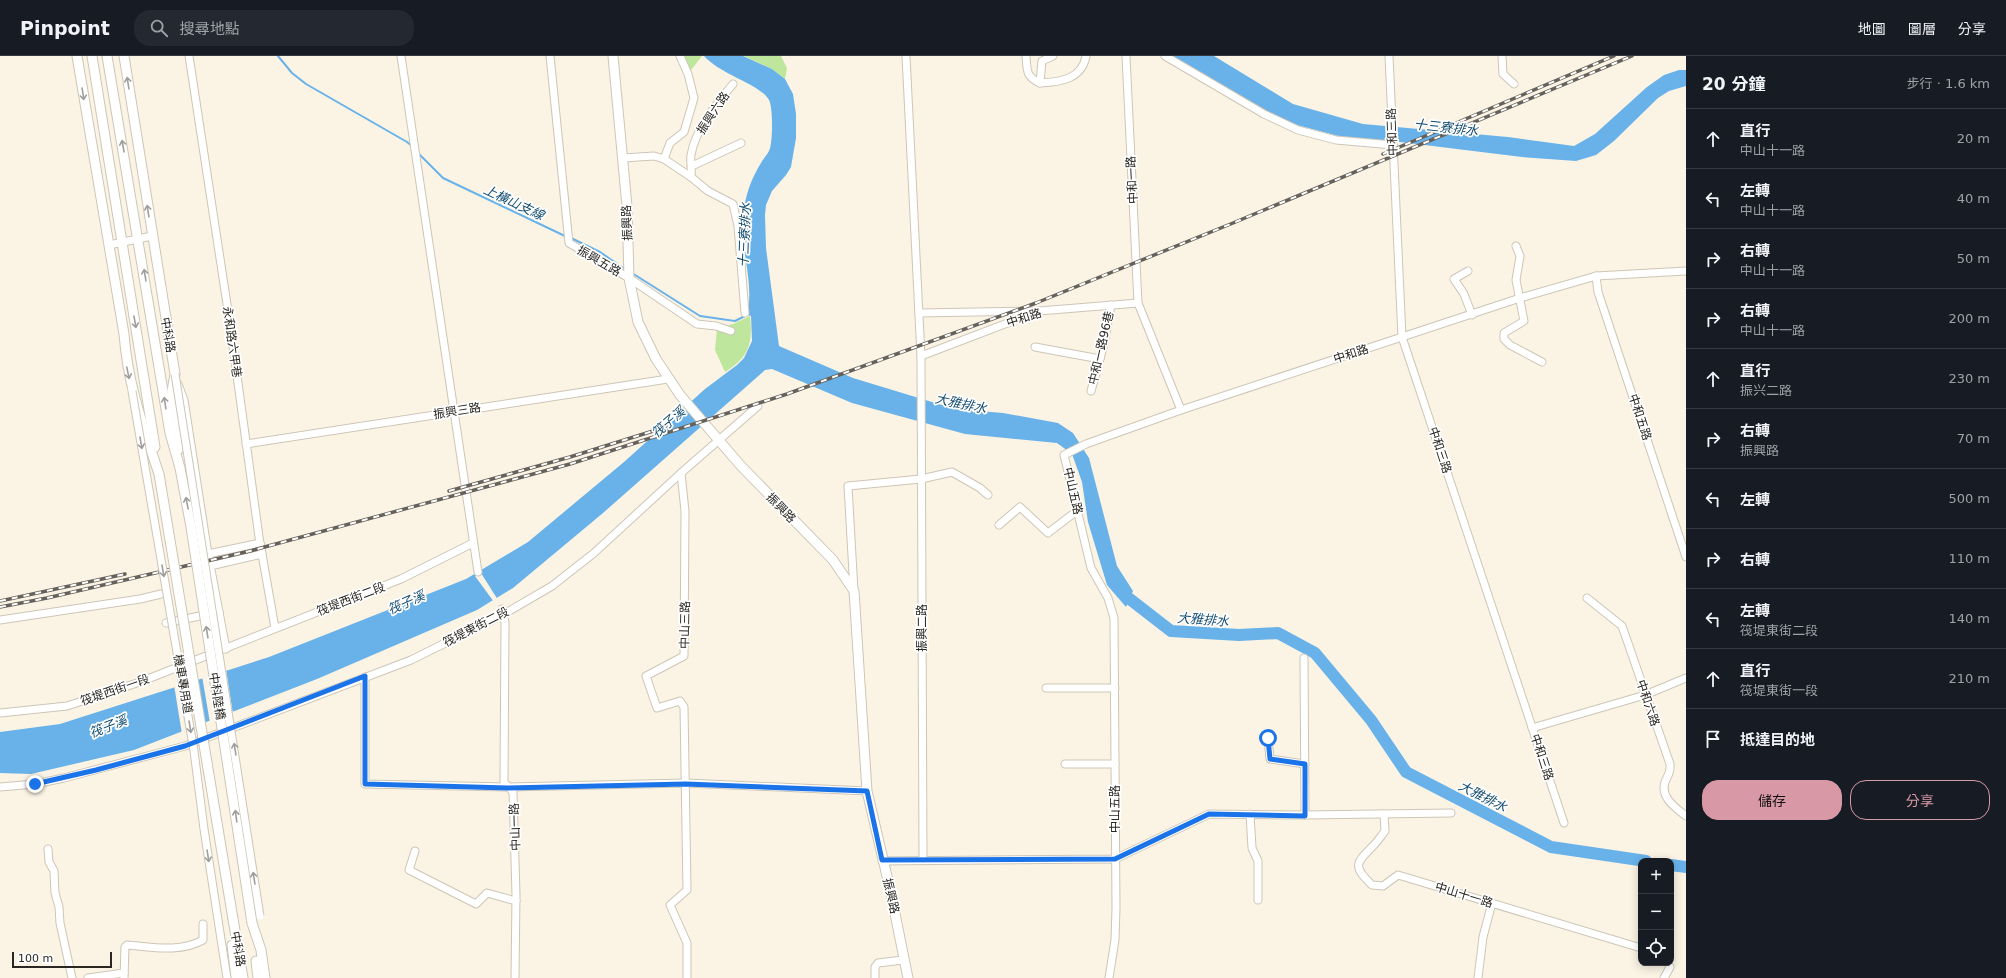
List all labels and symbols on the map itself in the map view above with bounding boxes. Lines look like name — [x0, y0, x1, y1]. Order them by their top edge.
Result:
one-way arrow — [124, 76, 132, 89]
one-way arrow — [79, 88, 87, 101]
street label: 振興六路 — [694, 89, 732, 137]
street label: 中和三路 — [1384, 108, 1400, 156]
water label: 十三寮排水 — [1413, 117, 1480, 138]
one-way arrow — [119, 140, 127, 153]
street label: 中和一路 — [1124, 156, 1140, 204]
water label: 上橫山支線 — [481, 182, 548, 224]
water label: 十三寮排水 — [736, 201, 753, 268]
one-way arrow — [144, 205, 152, 218]
street label: 振興路 — [619, 205, 635, 241]
street label: 振興五路 — [575, 243, 623, 279]
one-way arrow — [140, 268, 148, 281]
street label: 永和路六甲巷 — [220, 305, 244, 379]
street label: 中和路 — [1005, 306, 1043, 330]
street label: 中和一路96巷 — [1086, 310, 1116, 386]
one-way arrow — [131, 315, 139, 328]
street label: 中科路 — [158, 316, 178, 354]
street label: 中和路 — [1332, 342, 1370, 366]
one-way arrow — [125, 366, 133, 379]
water label: 大雅排水 — [934, 391, 989, 416]
street label: 中和五路 — [1626, 392, 1654, 442]
one-way arrow — [161, 397, 169, 410]
street label: 振興三路 — [432, 400, 482, 422]
water label: 筏子溪 — [649, 403, 689, 441]
street label: 中和三路 — [1426, 425, 1454, 475]
one-way arrow — [137, 436, 145, 449]
street label: 中山五路 — [1061, 466, 1085, 516]
street label: 振興路 — [763, 490, 799, 526]
one-way arrow — [182, 497, 190, 510]
one-way arrow — [159, 564, 167, 577]
street label: 筏堤西街二段 — [315, 580, 387, 618]
water label: 筏子溪 — [385, 587, 429, 617]
street label: 中山三路 — [678, 601, 692, 649]
street label: 筏堤東街二段 — [441, 604, 511, 650]
street label: 振興二路 — [915, 604, 929, 652]
water label: 大雅排水 — [1176, 610, 1230, 629]
one-way arrow — [203, 626, 211, 639]
street label: 機車專用道 — [171, 653, 195, 715]
street label: 中科陸橋 — [206, 671, 228, 721]
street label: 筏堤西街一段 — [79, 672, 151, 708]
street label: 中和六路 — [1634, 678, 1662, 728]
water label: 筏子溪 — [87, 712, 131, 740]
one-way arrow — [186, 720, 194, 733]
route start — [1259, 729, 1277, 747]
street label: 中和三路 — [1528, 732, 1556, 782]
one-way arrow — [231, 743, 239, 756]
route end — [26, 775, 44, 793]
water label: 大雅排水 — [1456, 778, 1510, 815]
street label: 中山五路 — [1108, 785, 1122, 833]
street label: 中山一路 — [507, 803, 523, 851]
one-way arrow — [232, 809, 240, 822]
one-way arrow — [204, 849, 212, 862]
one-way arrow — [250, 872, 258, 885]
street label: 振興路 — [880, 877, 902, 915]
street label: 中山十一路 — [1433, 880, 1495, 910]
street label: 中科路 — [228, 930, 248, 968]
scale bar — [12, 950, 112, 969]

